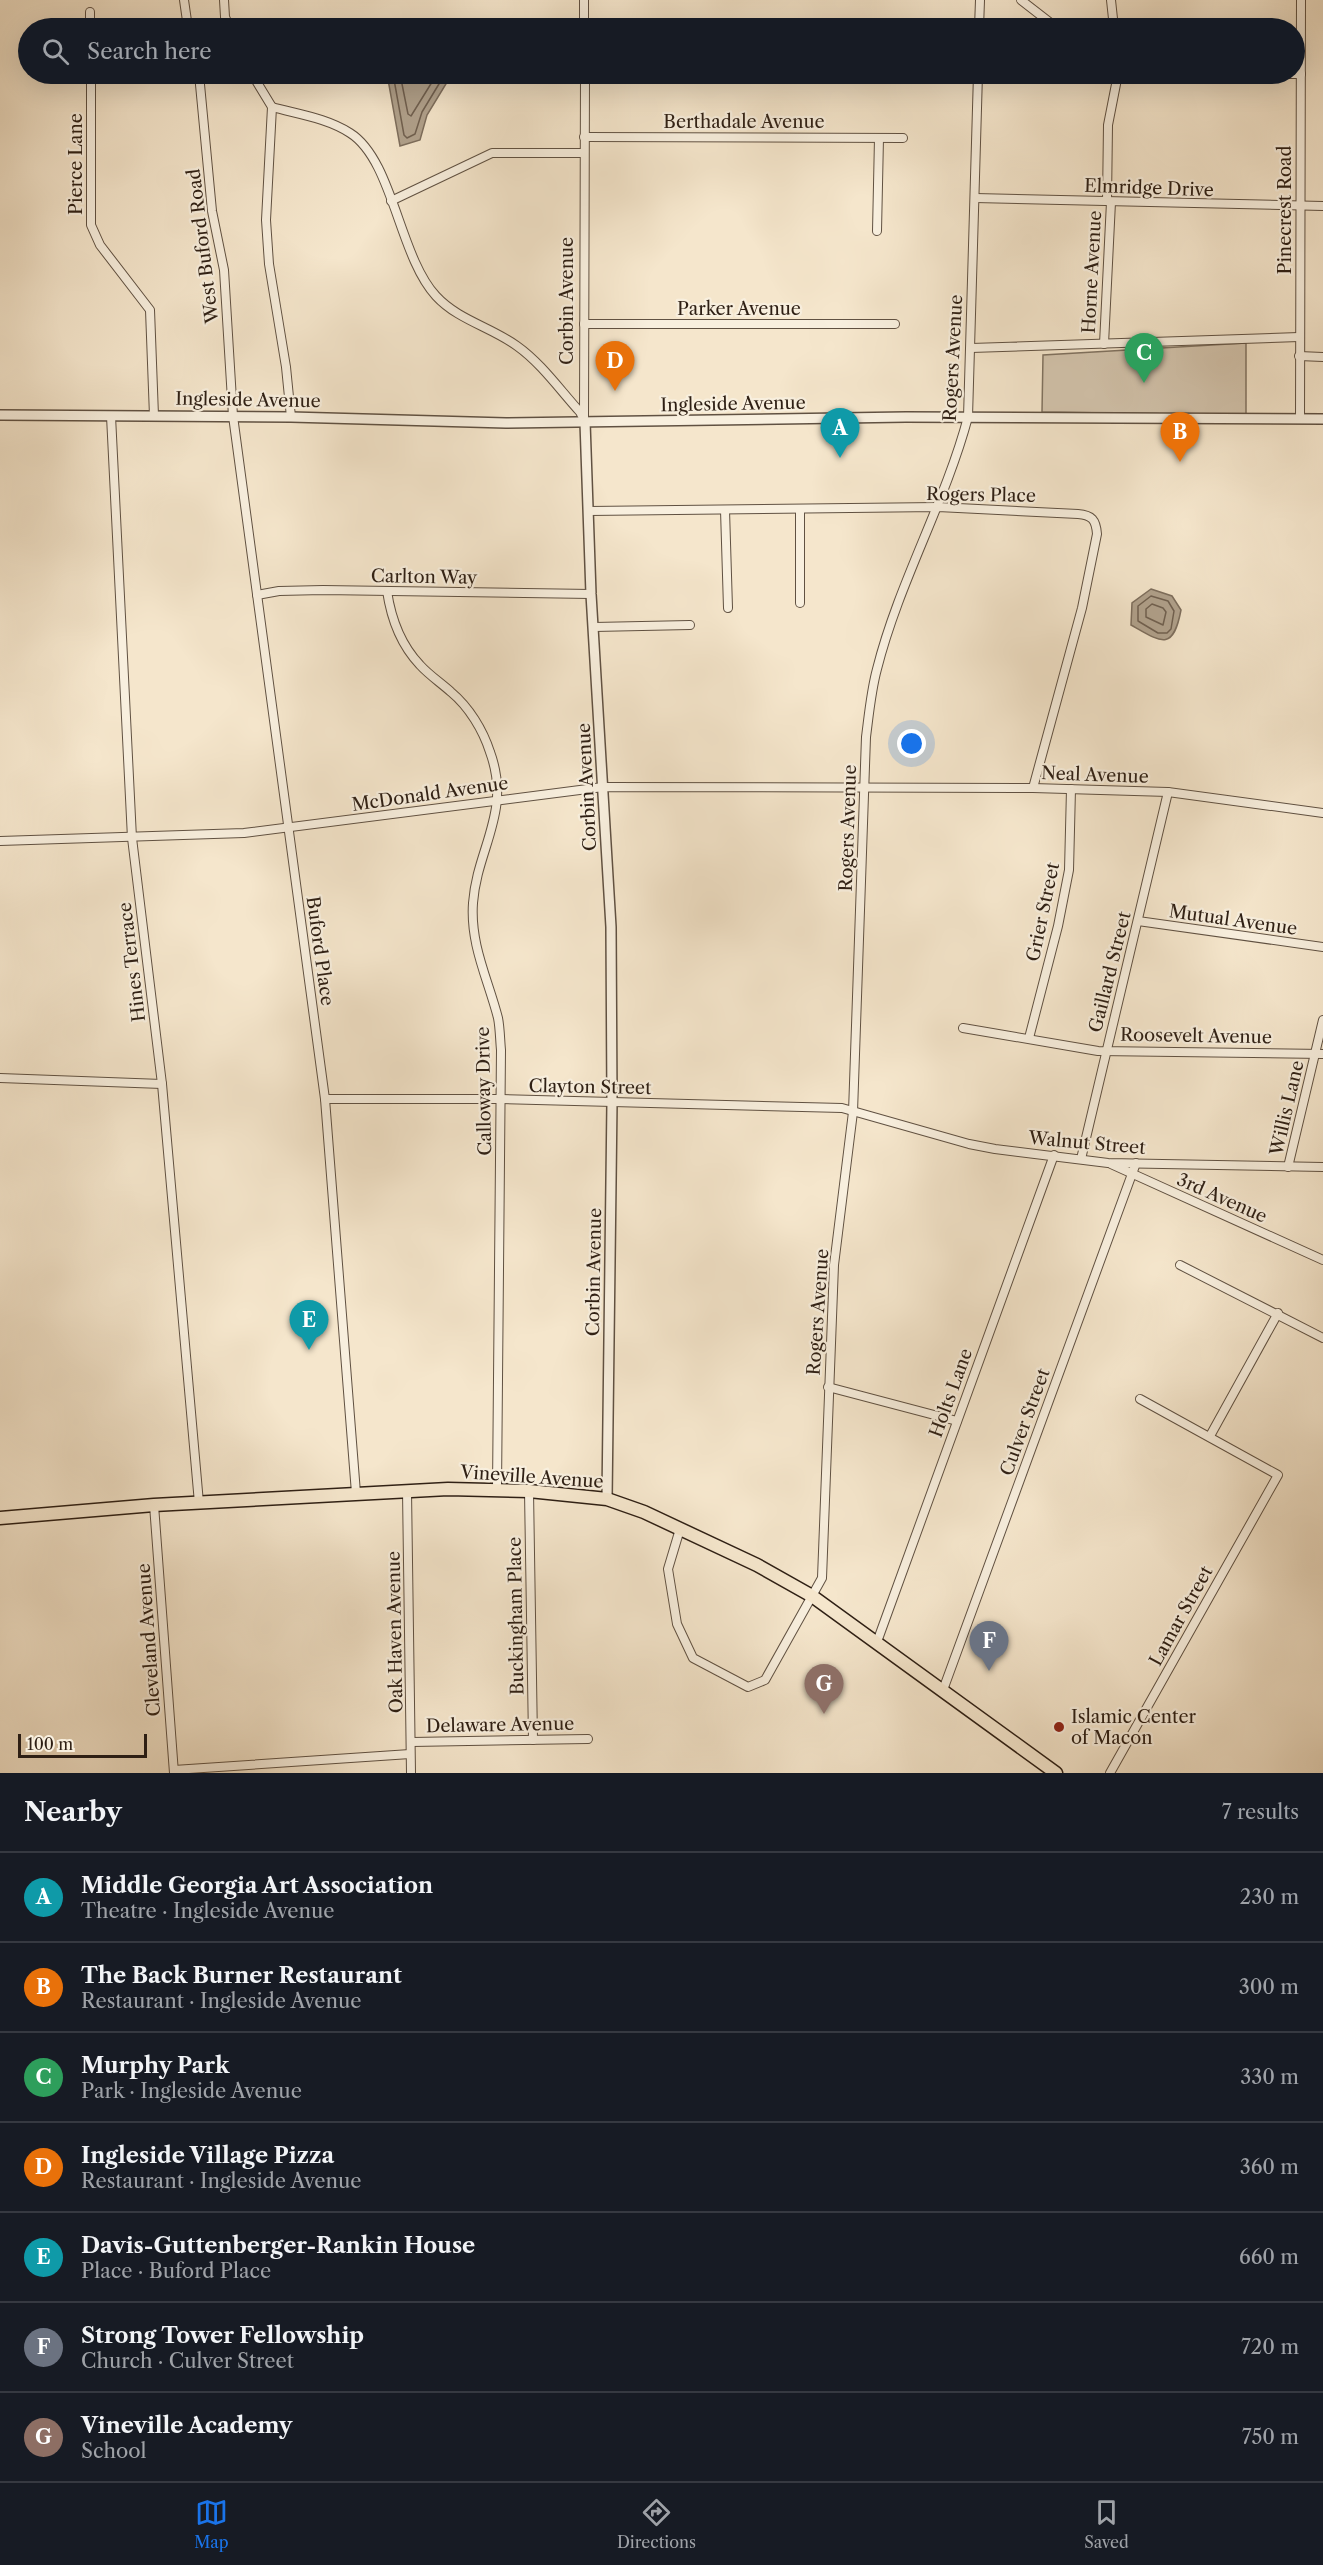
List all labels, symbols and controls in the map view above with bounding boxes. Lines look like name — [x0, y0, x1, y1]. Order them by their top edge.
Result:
search box — [18, 18, 1305, 84]
icon: search — [39, 35, 72, 68]
text: Search here — [87, 38, 212, 65]
street label: Berthadale Avenue — [663, 111, 825, 133]
street label: Pierce Lane — [65, 113, 87, 215]
street label: Pinecrest Road — [1274, 145, 1296, 275]
street label: West Buford Road — [183, 167, 224, 326]
street label: Elmridge Drive — [1084, 175, 1214, 201]
street label: Horne Avenue — [1078, 210, 1106, 334]
street label: Corbin Avenue — [556, 237, 578, 365]
street label: Rogers Avenue — [939, 294, 967, 422]
street label: Parker Avenue — [677, 298, 801, 320]
pin: C — [1124, 334, 1164, 383]
pin: D — [596, 342, 634, 391]
street label: Ingleside Avenue — [175, 388, 321, 412]
street label: Ingleside Avenue — [660, 392, 806, 416]
pin: A — [820, 408, 860, 458]
pin: B — [1160, 412, 1200, 462]
street label: Rogers Place — [926, 483, 1036, 507]
street label: Carlton Way — [371, 565, 478, 589]
street label: Corbin Avenue — [573, 722, 601, 852]
your location — [897, 729, 926, 758]
street label: Neal Avenue — [1041, 762, 1149, 788]
street label: Rogers Avenue — [835, 764, 861, 892]
street label: McDonald Avenue — [350, 772, 510, 816]
street label: Grier Street — [1022, 860, 1064, 964]
street label: Buford Place — [301, 895, 339, 1007]
street label: Mutual Avenue — [1167, 900, 1299, 940]
street label: Hines Terrace — [114, 901, 150, 1023]
street label: Gaillard Street — [1084, 909, 1136, 1035]
street label: Roosevelt Avenue — [1120, 1024, 1272, 1048]
street label: Calloway Drive — [472, 1026, 496, 1156]
street label: Willis Lane — [1265, 1058, 1309, 1159]
street label: Clayton Street — [528, 1075, 652, 1099]
street label: Walnut Street — [1027, 1127, 1147, 1159]
street label: 3rd Avenue — [1174, 1168, 1270, 1228]
street label: Corbin Avenue — [582, 1208, 606, 1336]
street label: Rogers Avenue — [803, 1248, 833, 1376]
pin: E — [290, 1300, 328, 1350]
street label: Holts Lane — [925, 1346, 977, 1440]
street label: Culver Street — [995, 1365, 1055, 1479]
street label: Vineville Avenue — [459, 1461, 604, 1493]
street label: Buckingham Place — [504, 1537, 528, 1695]
street label: Oak Haven Avenue — [383, 1551, 407, 1713]
street label: Lamar Street — [1145, 1562, 1218, 1670]
street label: Cleveland Avenue — [133, 1563, 165, 1717]
pin: F — [970, 1622, 1008, 1671]
pin: G — [804, 1664, 844, 1714]
place label: Islamic Center of Macon — [1071, 1706, 1196, 1749]
street label: Delaware Avenue — [426, 1713, 574, 1737]
marker: Islamic Center of Macon — [1052, 1720, 1066, 1734]
scale bar — [18, 1731, 147, 1758]
text: 100 m — [27, 1734, 73, 1754]
text: Nearby — [24, 1796, 122, 1828]
text: 7 results — [1222, 1800, 1299, 1824]
text: Middle Georgia Art Association — [81, 1872, 433, 1899]
text: A — [36, 1885, 51, 1909]
text: 230 m — [1240, 1885, 1299, 1909]
text: Theatre · Ingleside Avenue — [81, 1899, 335, 1923]
text: The Back Burner Restaurant — [81, 1962, 402, 1989]
text: B — [36, 1975, 51, 1999]
text: 300 m — [1239, 1975, 1299, 1999]
text: Restaurant · Ingleside Avenue — [81, 1989, 362, 2013]
text: Murphy Park — [81, 2052, 230, 2079]
text: C — [35, 2065, 52, 2089]
text: 330 m — [1240, 2065, 1299, 2089]
text: Park · Ingleside Avenue — [81, 2079, 302, 2103]
text: Ingleside Village Pizza — [81, 2142, 334, 2169]
text: D — [35, 2155, 52, 2179]
text: 360 m — [1240, 2155, 1299, 2179]
text: Restaurant · Ingleside Avenue — [81, 2169, 362, 2193]
text: Davis-Guttenberger-Rankin House — [81, 2232, 475, 2259]
text: E — [36, 2245, 51, 2269]
text: 660 m — [1239, 2245, 1299, 2269]
text: Place · Buford Place — [81, 2259, 271, 2283]
text: Strong Tower Fellowship — [81, 2322, 364, 2349]
text: F — [37, 2335, 50, 2359]
text: 720 m — [1241, 2335, 1299, 2359]
text: Church · Culver Street — [81, 2349, 294, 2373]
text: Vineville Academy — [81, 2412, 292, 2439]
text: G — [35, 2425, 52, 2449]
text: 750 m — [1242, 2425, 1299, 2449]
text: School — [81, 2439, 146, 2463]
tab: Map — [194, 2496, 229, 2552]
tab: Directions — [617, 2496, 696, 2552]
tab: Saved — [1084, 2496, 1129, 2552]

